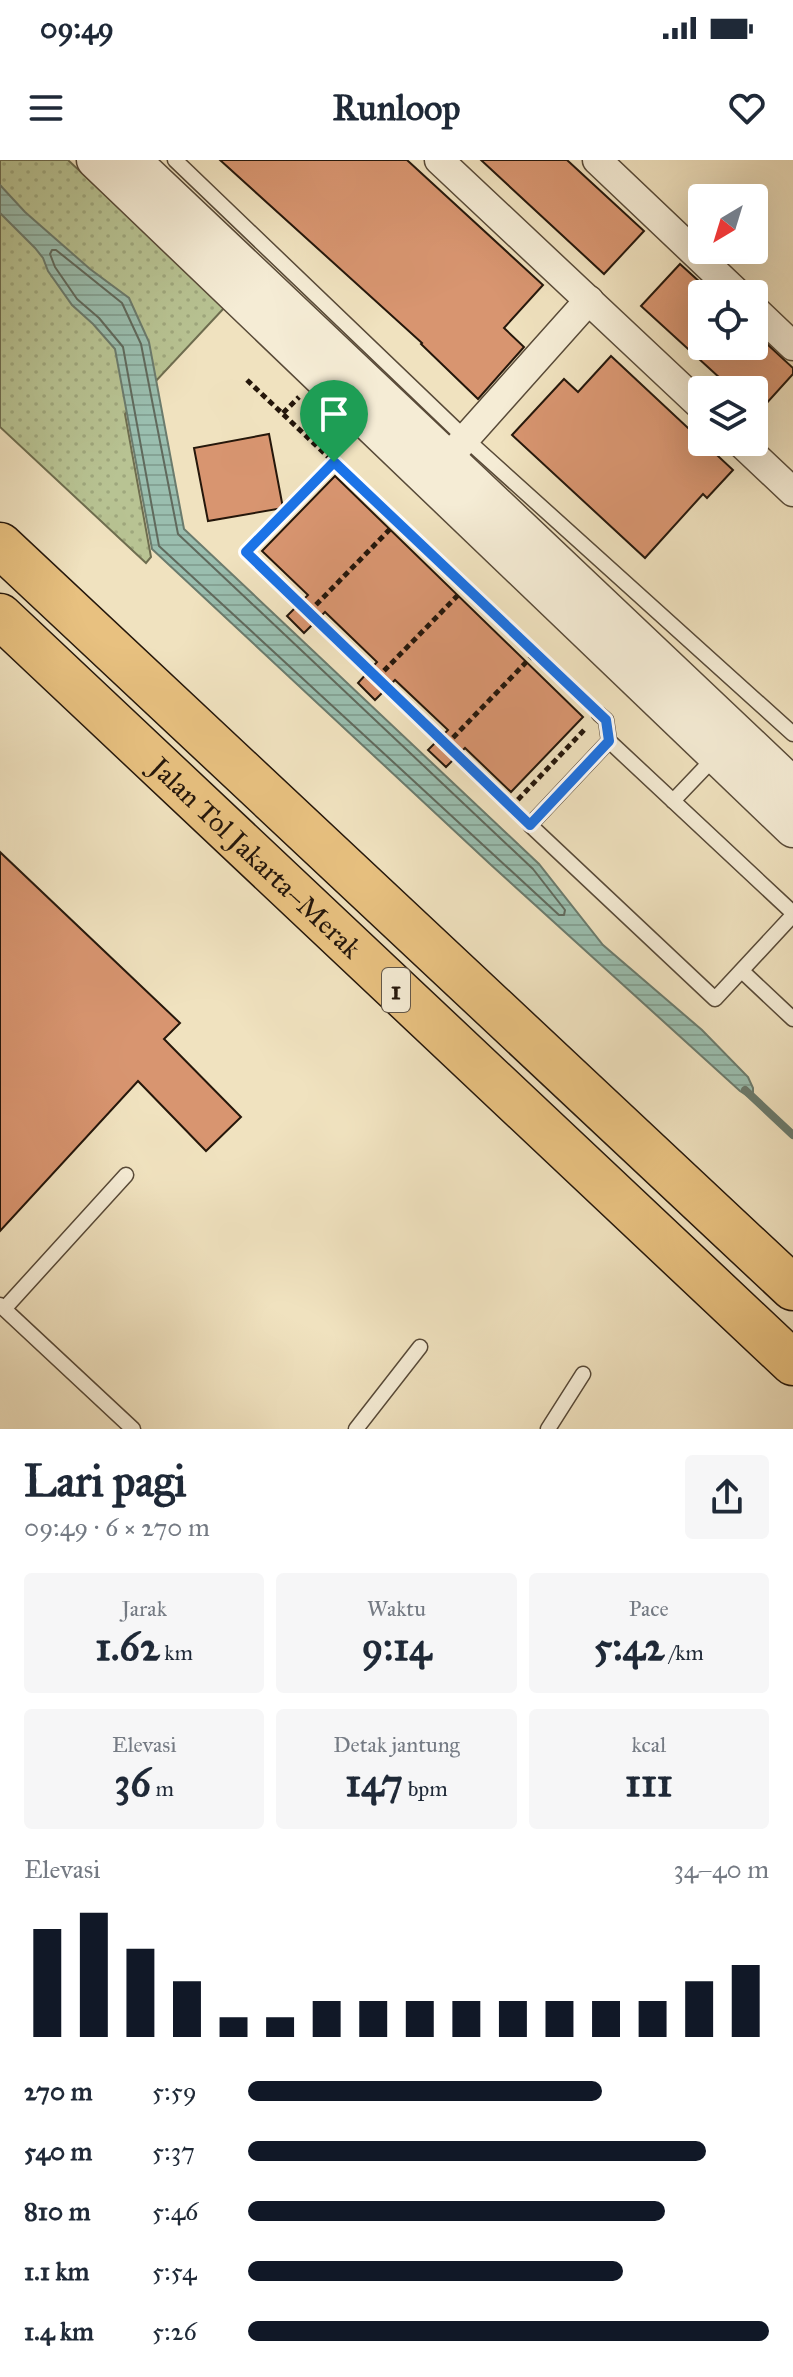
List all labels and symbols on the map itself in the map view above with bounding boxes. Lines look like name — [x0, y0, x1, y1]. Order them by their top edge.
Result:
north arrow — [688, 184, 768, 264]
pin — [300, 380, 368, 462]
street label: Jalan Tol Jakarta–Merak — [141, 748, 369, 966]
road number: 1 — [382, 968, 410, 1012]

